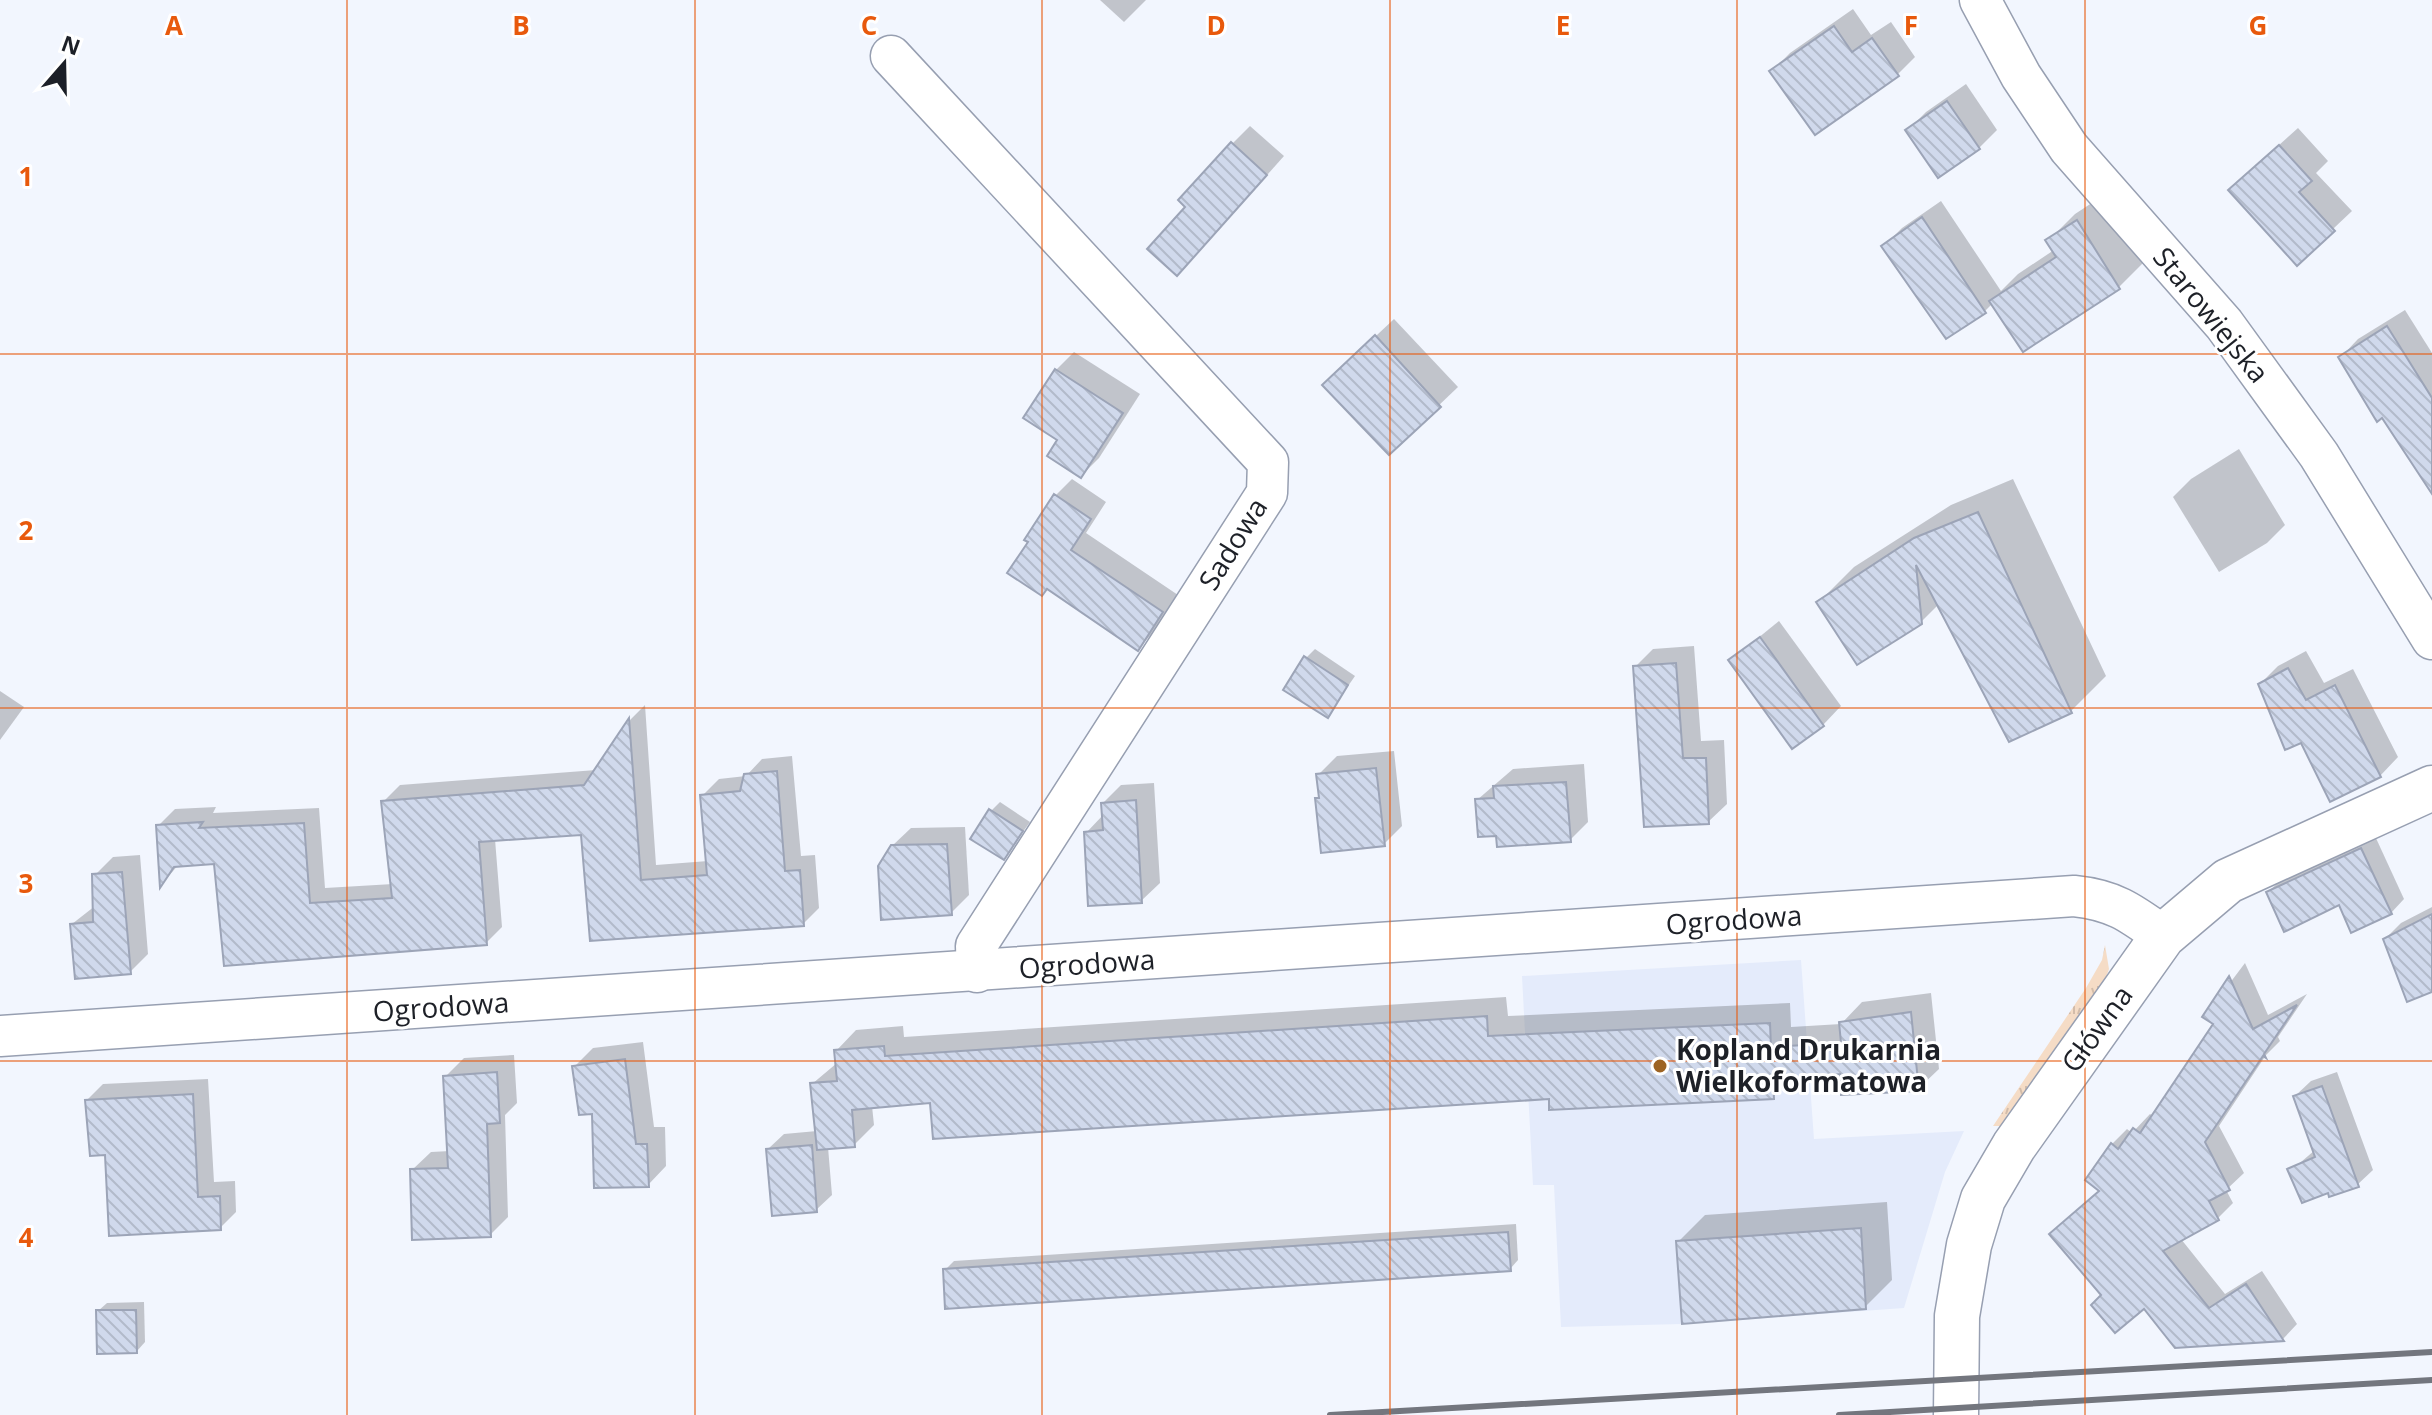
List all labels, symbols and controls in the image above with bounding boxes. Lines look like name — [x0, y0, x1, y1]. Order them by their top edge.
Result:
text: A — [165, 7, 183, 43]
text: B — [512, 7, 530, 43]
text: C — [861, 7, 877, 43]
text: D — [1206, 7, 1226, 43]
text: E — [1556, 7, 1570, 43]
text: F — [1904, 7, 1918, 43]
text: G — [2249, 7, 2267, 43]
north arrow — [24, 24, 104, 104]
text: N — [58, 27, 85, 61]
text: 1 — [19, 158, 33, 194]
street label: Starowiejska — [2145, 239, 2278, 390]
street label: Sadowa — [1189, 490, 1275, 597]
text: 2 — [19, 512, 34, 548]
text: 3 — [19, 865, 33, 901]
street label: Ogrodowa — [1665, 895, 1803, 943]
street label: Ogrodowa — [1018, 939, 1156, 987]
street label: Główna — [2052, 977, 2141, 1080]
street label: Ogrodowa — [372, 982, 510, 1030]
place label: Kopland Drukarnia Wielkoformatowa — [1676, 1030, 1941, 1100]
marker: Kopland Drukarnia Wielkoformatowa — [1651, 1057, 1669, 1075]
text: 4 — [19, 1219, 34, 1255]

